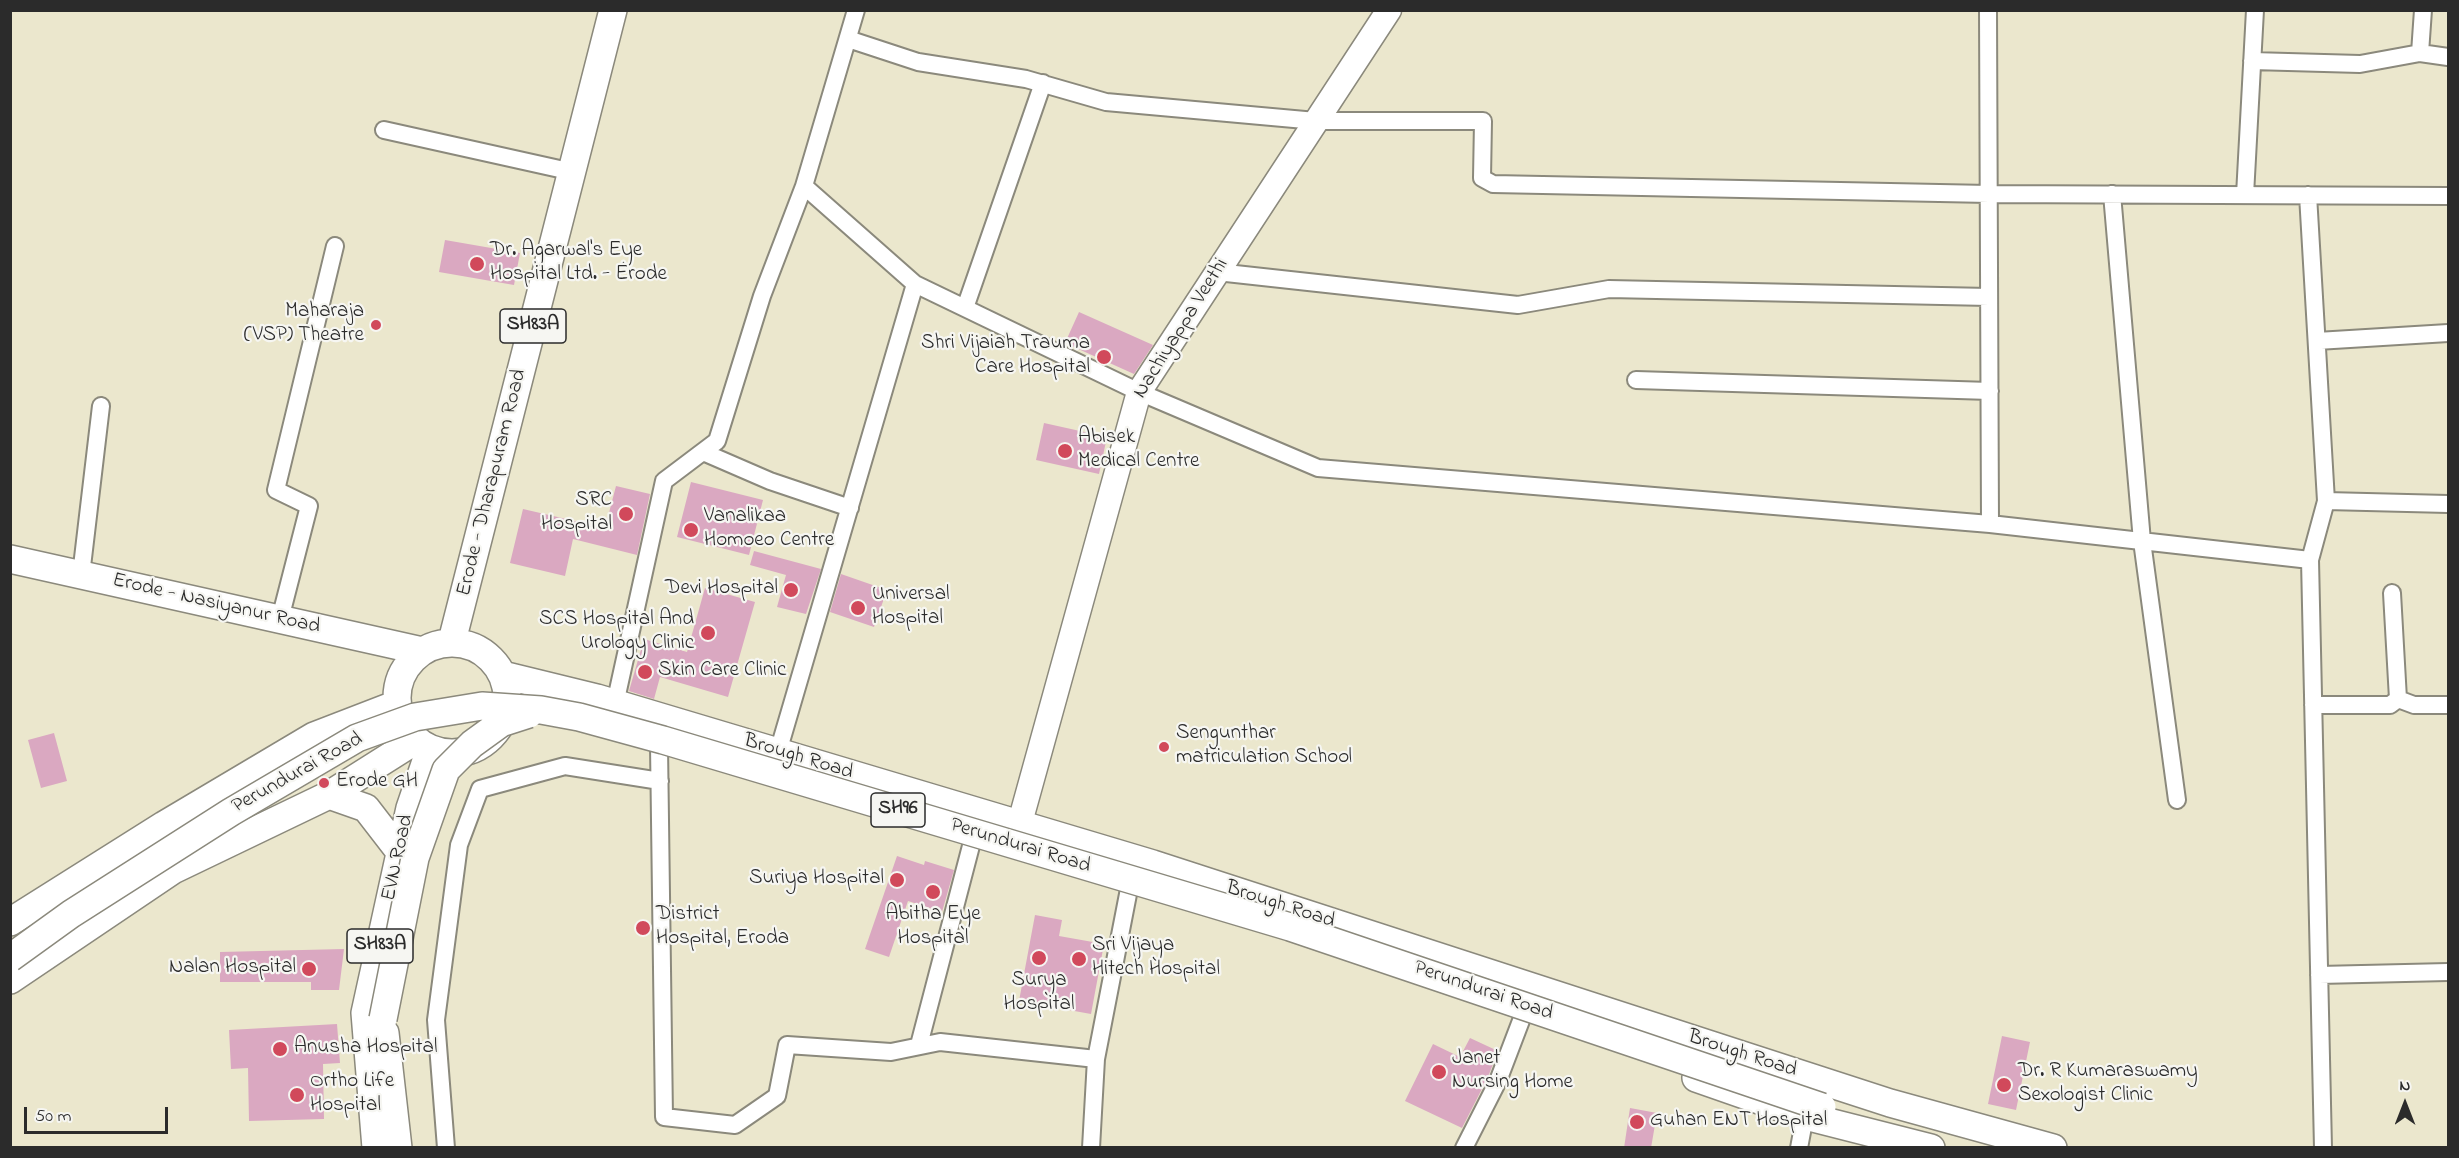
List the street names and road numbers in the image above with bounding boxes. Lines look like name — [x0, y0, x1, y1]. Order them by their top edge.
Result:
street label: Nachiyappa Veethi — [1129, 254, 1235, 404]
road number: SH83A — [500, 309, 566, 343]
street label: Erode - Dharapuram Road — [453, 367, 533, 599]
street label: Erode - Nasiyanur Road — [110, 569, 322, 641]
street label: Perundurai Road — [228, 728, 368, 820]
street label: Brough Road — [740, 729, 856, 787]
road number: SH96 — [871, 793, 925, 827]
street label: EVN Road — [378, 812, 420, 904]
street label: Perundurai Road — [947, 814, 1093, 880]
street label: Brough Road — [1222, 877, 1338, 935]
road number: SH83A — [347, 929, 413, 963]
street label: Perundurai Road — [1410, 956, 1556, 1028]
street label: Brough Road — [1684, 1026, 1800, 1084]

